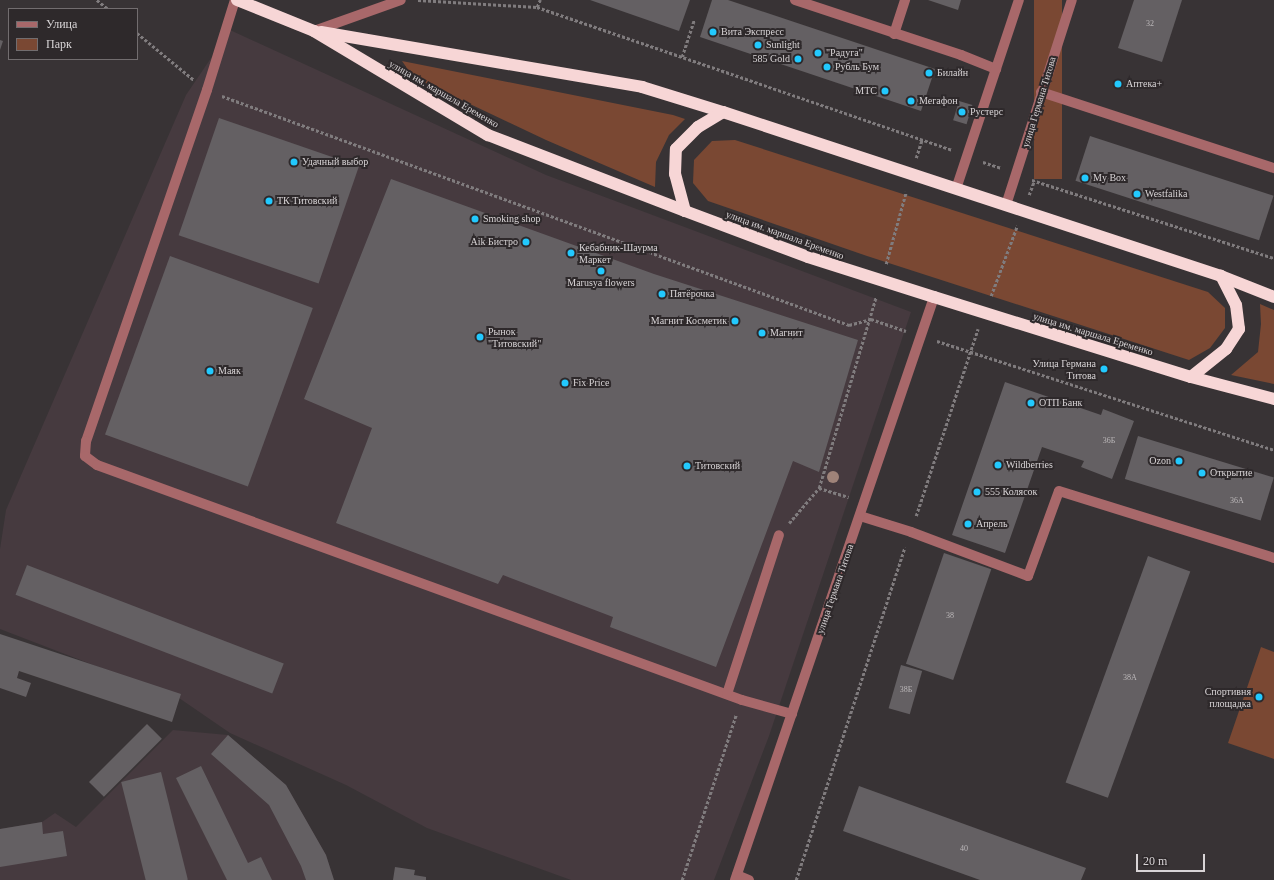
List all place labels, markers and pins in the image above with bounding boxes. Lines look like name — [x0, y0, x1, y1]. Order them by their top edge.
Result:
place label: Вита Экспресс — [721, 26, 784, 38]
marker: Вита Экспресс — [708, 27, 718, 37]
place label: Sunlight — [766, 39, 800, 51]
marker: Sunlight — [753, 40, 763, 50]
place label: "Радуга" — [826, 47, 863, 59]
marker: "Радуга" — [813, 48, 823, 58]
place label: 585 Gold — [752, 53, 790, 65]
marker: 585 Gold — [793, 54, 803, 64]
place label: Рубль Бум — [835, 61, 879, 73]
marker: Рубль Бум — [822, 62, 832, 72]
place label: Билайн — [937, 67, 968, 79]
marker: Билайн — [924, 68, 934, 78]
place label: Аптека+ — [1126, 78, 1162, 90]
marker: Аптека+ — [1113, 79, 1123, 89]
place label: МТС — [855, 85, 877, 97]
marker: МТС — [880, 86, 890, 96]
place label: Мегафон — [919, 95, 958, 107]
marker: Мегафон — [906, 96, 916, 106]
place label: Рустерс — [970, 106, 1003, 118]
marker: Рустерс — [957, 107, 967, 117]
place label: Удачный выбор — [302, 156, 368, 168]
marker: Удачный выбор — [289, 157, 299, 167]
place label: My Box — [1093, 172, 1126, 184]
marker: My Box — [1080, 173, 1090, 183]
place label: Westfalika — [1145, 188, 1188, 200]
marker: Westfalika — [1132, 189, 1142, 199]
place label: ТК Титовский — [277, 195, 337, 207]
marker: ТК Титовский — [264, 196, 274, 206]
place label: Smoking shop — [483, 213, 541, 225]
marker: Smoking shop — [470, 214, 480, 224]
place label: Aik Бистро — [470, 236, 518, 248]
marker: Aik Бистро — [521, 237, 531, 247]
place label: Кебабник-Шаурма Маркет — [579, 241, 658, 264]
marker: Кебабник-Шаурма Маркет — [566, 248, 576, 258]
marker: Marusya flowers — [596, 266, 606, 276]
place label: Marusya flowers — [567, 277, 635, 289]
place label: Пятёрочка — [670, 288, 715, 300]
marker: Пятёрочка — [657, 289, 667, 299]
place label: Магнит Косметик — [651, 315, 727, 327]
marker: Магнит Косметик — [730, 316, 740, 326]
place label: Рынок "Титовский" — [488, 325, 541, 348]
place label: Магнит — [770, 327, 803, 339]
marker: Магнит — [757, 328, 767, 338]
marker: Рынок "Титовский" — [475, 332, 485, 342]
place label: Улица Германа Титова — [1033, 357, 1096, 380]
marker: Улица Германа Титова — [1099, 364, 1109, 374]
place label: Маяк — [218, 365, 241, 377]
marker: Маяк — [205, 366, 215, 376]
place label: Fix Price — [573, 377, 609, 389]
marker: Fix Price — [560, 378, 570, 388]
place label: ОТП Банк — [1039, 397, 1082, 409]
marker: ОТП Банк — [1026, 398, 1036, 408]
place label: Ozon — [1149, 455, 1171, 467]
marker: Ozon — [1174, 456, 1184, 466]
place label: Wildberries — [1006, 459, 1053, 471]
place label: Титовский — [695, 460, 740, 472]
marker: Wildberries — [993, 460, 1003, 470]
marker: Титовский — [682, 461, 692, 471]
place label: Открытие — [1210, 467, 1252, 479]
marker: Открытие — [1197, 468, 1207, 478]
place label: 555 Колясок — [985, 486, 1037, 498]
marker: 555 Колясок — [972, 487, 982, 497]
place label: Апрель — [976, 518, 1008, 530]
marker: Апрель — [963, 519, 973, 529]
place label: Спортивня площадка — [1205, 685, 1251, 708]
marker: Спортивня площадка — [1254, 692, 1264, 702]

